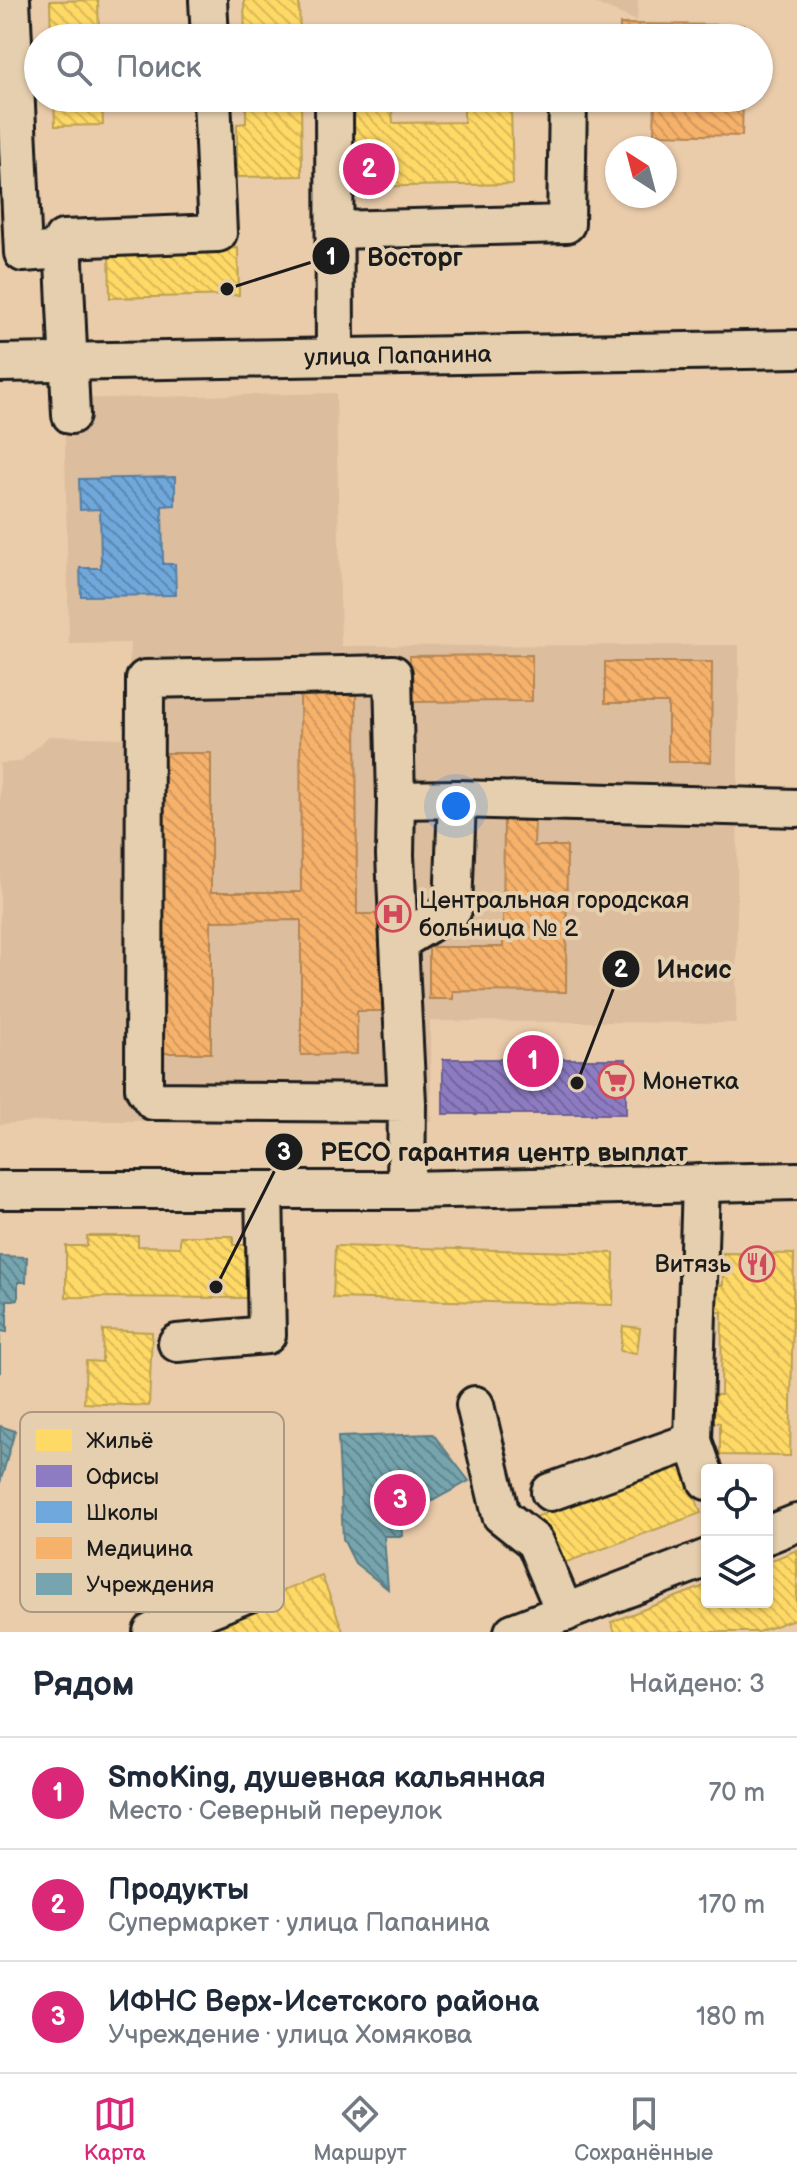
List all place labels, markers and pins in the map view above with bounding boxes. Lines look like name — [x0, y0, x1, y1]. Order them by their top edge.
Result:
pin: 2 — [343, 139, 395, 199]
callout: Восторг — [311, 231, 479, 281]
place label: Центральная городская больница № 2 — [419, 886, 689, 943]
hospital icon: Центральная городская больница № 2 — [374, 895, 412, 933]
callout: Инсис — [601, 944, 748, 994]
pin: 1 — [507, 1031, 559, 1091]
supermarket icon: Монетка — [597, 1062, 635, 1100]
place label: Монетка — [642, 1067, 739, 1096]
callout: РЕСО гарантия центр выплат — [264, 1127, 704, 1177]
restaurant icon: Витязь — [738, 1245, 776, 1283]
place label: Витязь — [654, 1250, 731, 1279]
pin: 3 — [374, 1470, 426, 1530]

